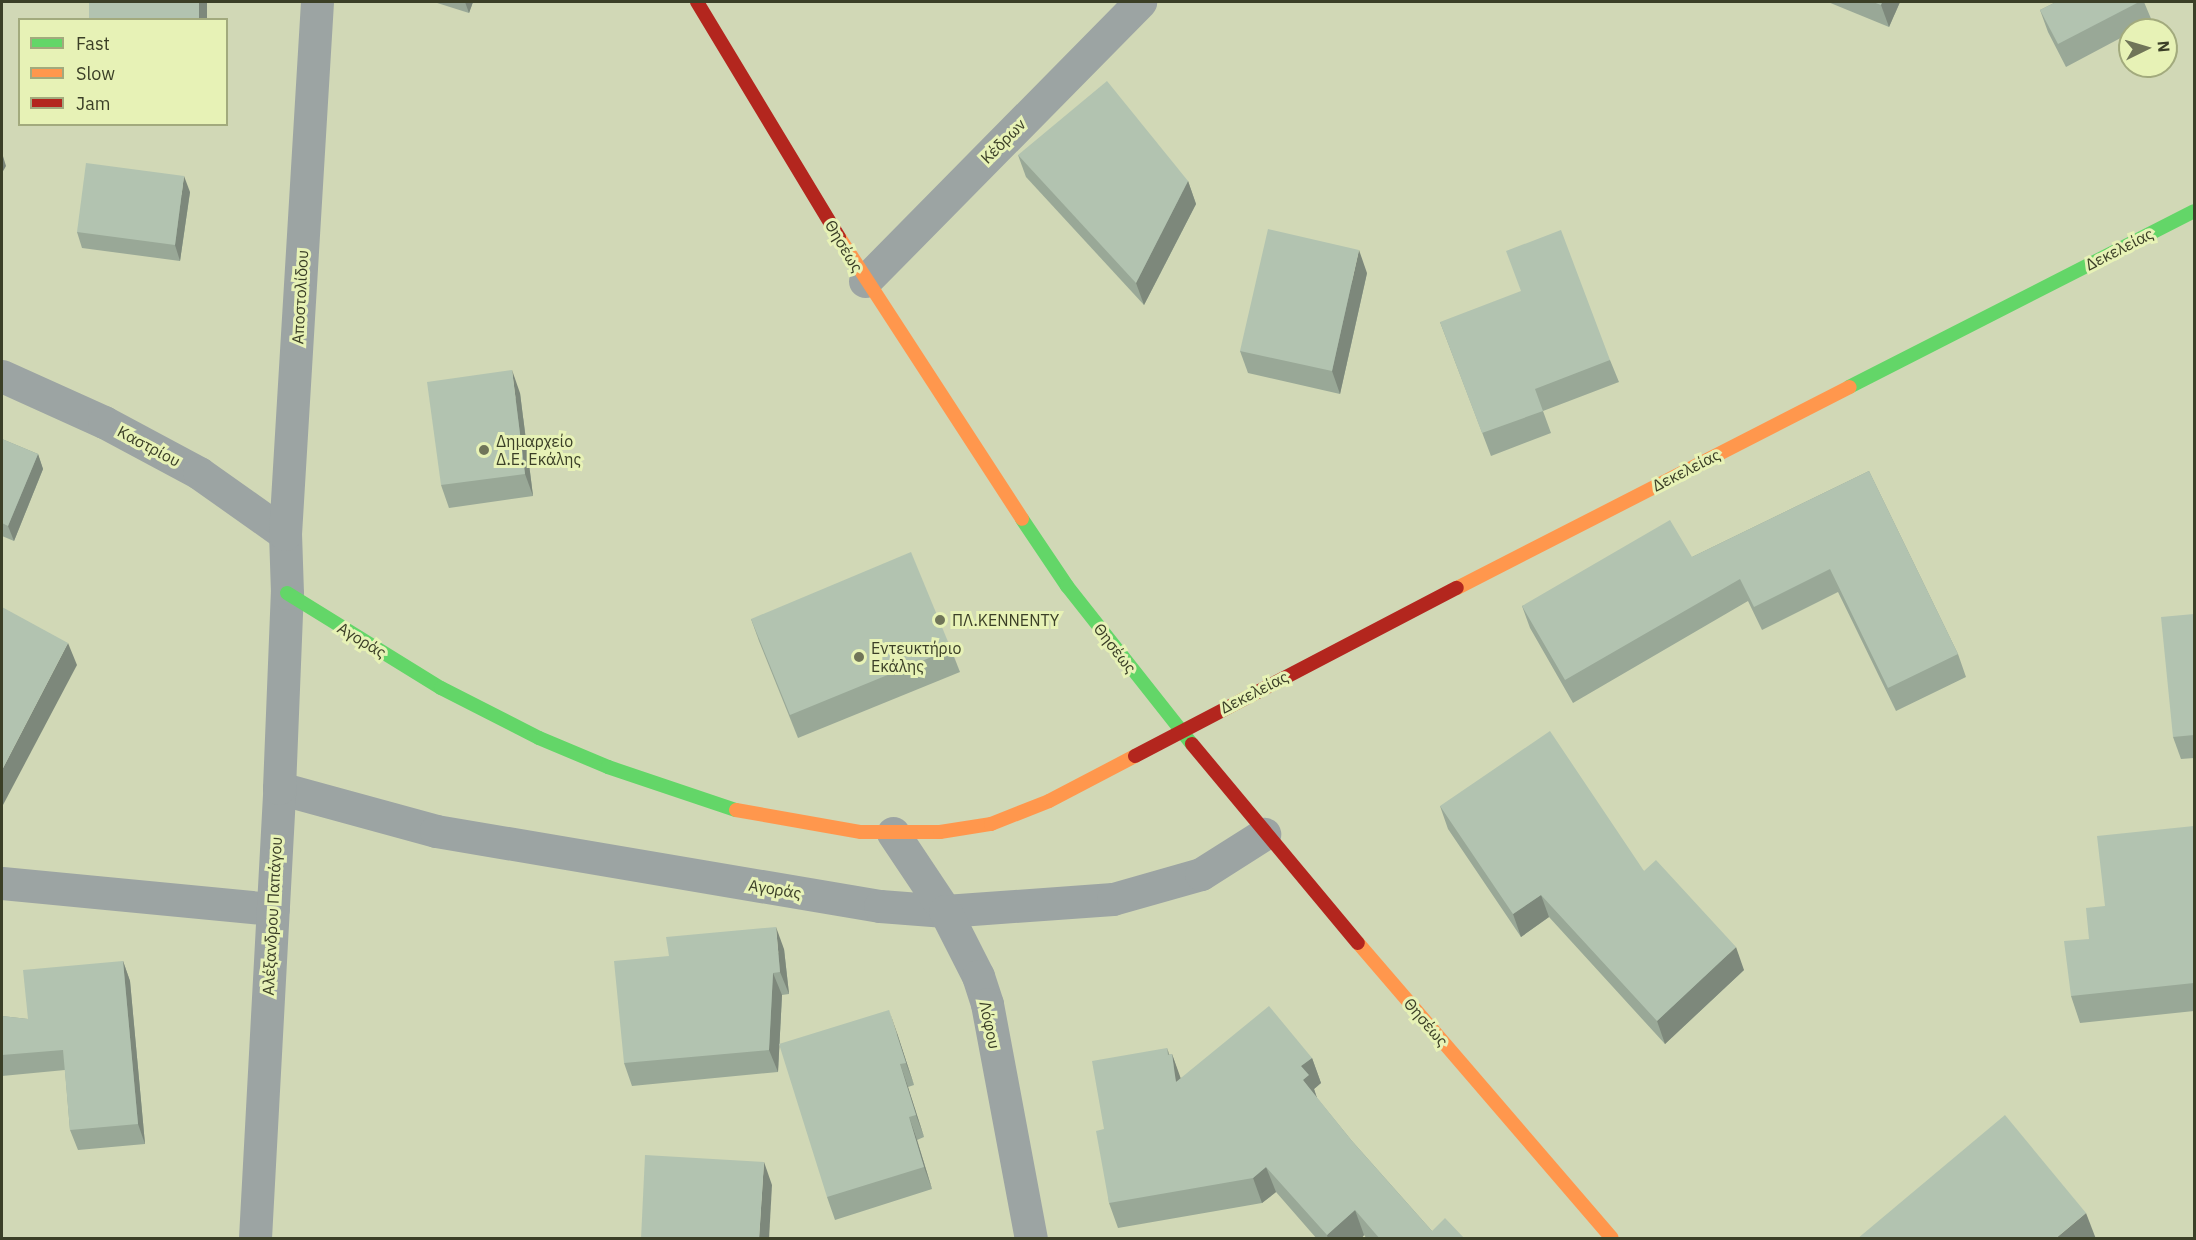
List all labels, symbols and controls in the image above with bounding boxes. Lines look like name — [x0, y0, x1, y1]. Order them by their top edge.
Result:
legend — [18, 18, 228, 126]
north arrow — [2118, 18, 2178, 78]
text: Fast — [76, 32, 110, 55]
text: N — [2153, 40, 2174, 53]
text: Slow — [76, 62, 115, 85]
text: Jam — [76, 92, 111, 115]
street label: Κέδρων — [976, 114, 1030, 168]
street label: Θησέως — [821, 216, 867, 276]
street label: Δεκελείας — [2082, 224, 2156, 274]
street label: Αποστολίδου — [288, 249, 312, 345]
street label: Καστρίου — [114, 421, 184, 471]
place label: Δημαρχείο Δ.Ε. Εκάλης — [496, 431, 581, 469]
marker: Δημαρχείο Δ.Ε. Εκάλης — [477, 443, 491, 457]
street label: Δεκελείας — [1649, 445, 1723, 495]
place label: ΠΛ.ΚΕΝΝΕΝΤΥ — [952, 610, 1059, 630]
marker: ΠΛ.ΚΕΝΝΕΝΤΥ — [933, 613, 947, 627]
street label: Αγοράς — [334, 618, 390, 662]
street label: Θησέως — [1090, 619, 1140, 677]
place label: Εντευκτήριο Εκάλης — [871, 638, 961, 676]
marker: Εντευκτήριο Εκάλης — [852, 650, 866, 664]
street label: Δεκελείας — [1217, 667, 1291, 717]
street label: Αλέξανδρου Παπάγου — [258, 836, 286, 996]
street label: Αγοράς — [747, 875, 803, 903]
street label: Θησέως — [1400, 994, 1452, 1050]
street label: Λόφου — [976, 999, 1004, 1051]

